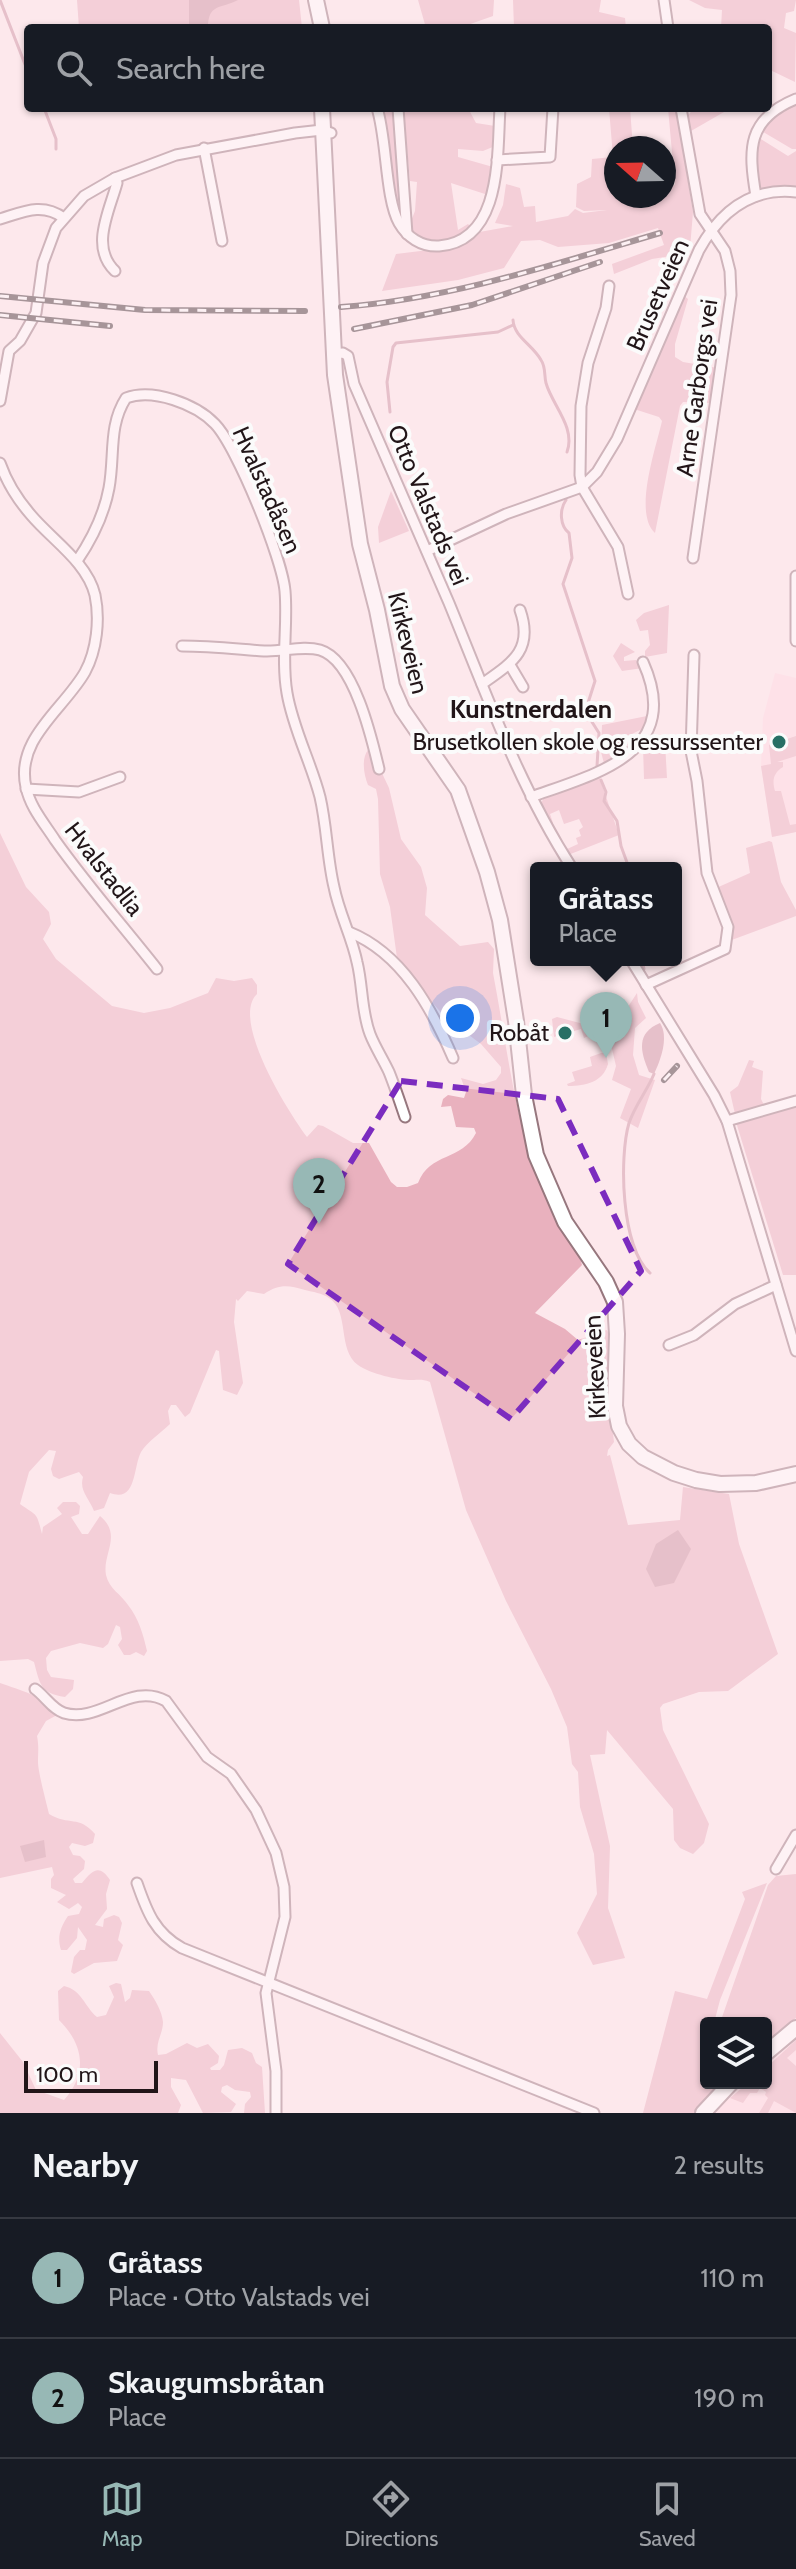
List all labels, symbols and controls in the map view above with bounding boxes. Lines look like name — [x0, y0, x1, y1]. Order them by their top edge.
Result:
search box — [24, 24, 772, 112]
icon: search — [52, 46, 96, 90]
text: Search here — [116, 50, 265, 87]
north arrow — [604, 136, 676, 208]
street label: Brusetveien — [620, 234, 695, 355]
street label: Arne Garborgs vei — [670, 297, 723, 479]
street label: Otto Valstads vei — [382, 420, 475, 589]
street label: Hvalstadåsen — [227, 422, 308, 558]
street label: Kirkeveien — [382, 589, 435, 697]
district label: Kunstnerdalen — [450, 693, 612, 725]
place label: Brusetkollen skole og ressurssenter — [413, 727, 763, 756]
marker: Brusetkollen skole og ressurssenter — [770, 733, 788, 751]
street label: Hvalstadlia — [59, 816, 150, 922]
popup — [530, 862, 682, 966]
text: Gråtass — [559, 880, 653, 917]
text: Place — [559, 917, 617, 949]
pin: 1 — [580, 992, 632, 1058]
your location — [440, 998, 480, 1038]
place label: Robåt — [489, 1018, 549, 1047]
marker: Robåt — [556, 1024, 574, 1042]
pin: 2 — [293, 1158, 345, 1224]
street label: Kirkeveien — [577, 1314, 612, 1420]
map controls — [700, 2017, 772, 2089]
button: layers — [700, 2017, 772, 2089]
scale bar — [24, 2057, 158, 2093]
text: 100 m — [36, 2061, 98, 2088]
text: Nearby — [32, 2144, 139, 2186]
text: 2 results — [673, 2149, 764, 2181]
text: Gråtass — [108, 2244, 203, 2281]
text: 1 — [53, 2262, 63, 2294]
text: 110 m — [700, 2262, 764, 2294]
text: Place · Otto Valstads vei — [108, 2281, 370, 2313]
text: Skaugumsbråtan — [108, 2364, 325, 2401]
text: 2 — [51, 2382, 65, 2414]
text: 190 m — [694, 2382, 764, 2414]
text: Place — [108, 2401, 166, 2433]
tab: Map — [100, 2477, 144, 2552]
tab: Directions — [344, 2477, 438, 2552]
tab: Saved — [639, 2477, 696, 2552]

